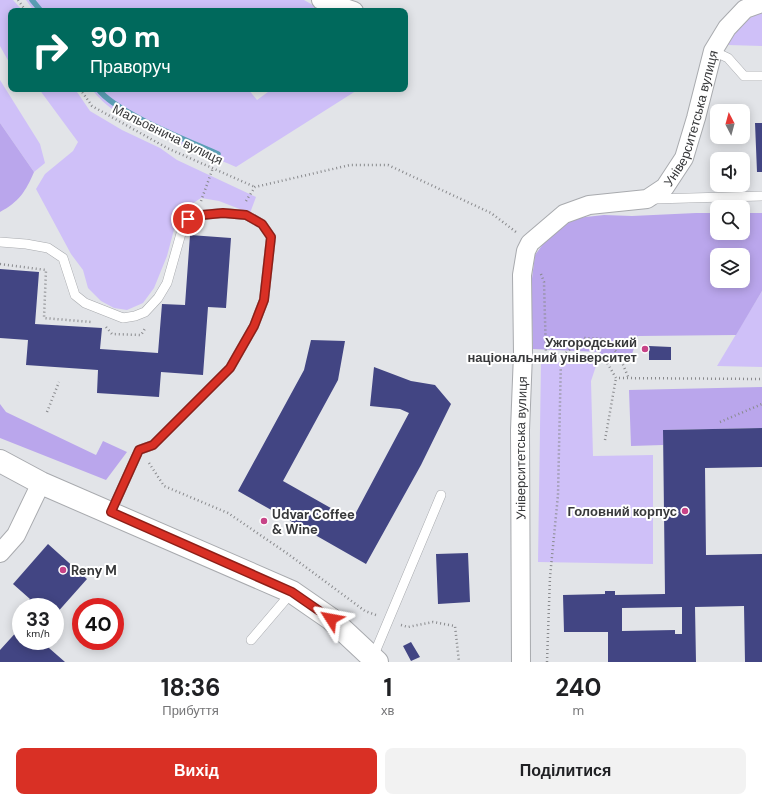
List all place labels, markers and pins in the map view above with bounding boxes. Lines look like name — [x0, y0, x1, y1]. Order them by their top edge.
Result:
pin — [171, 202, 205, 236]
place label: Ужгородський національний університет — [467, 334, 637, 366]
marker: Ужгородський національний університет — [640, 344, 650, 354]
place label: Головний корпус — [568, 503, 677, 520]
place label: Udvar Coffee & Wine — [272, 506, 355, 538]
marker: Головний корпус — [680, 506, 690, 516]
marker: Udvar Coffee & Wine — [259, 516, 269, 526]
place label: Reny M — [71, 562, 117, 579]
marker: Reny M — [58, 565, 68, 575]

